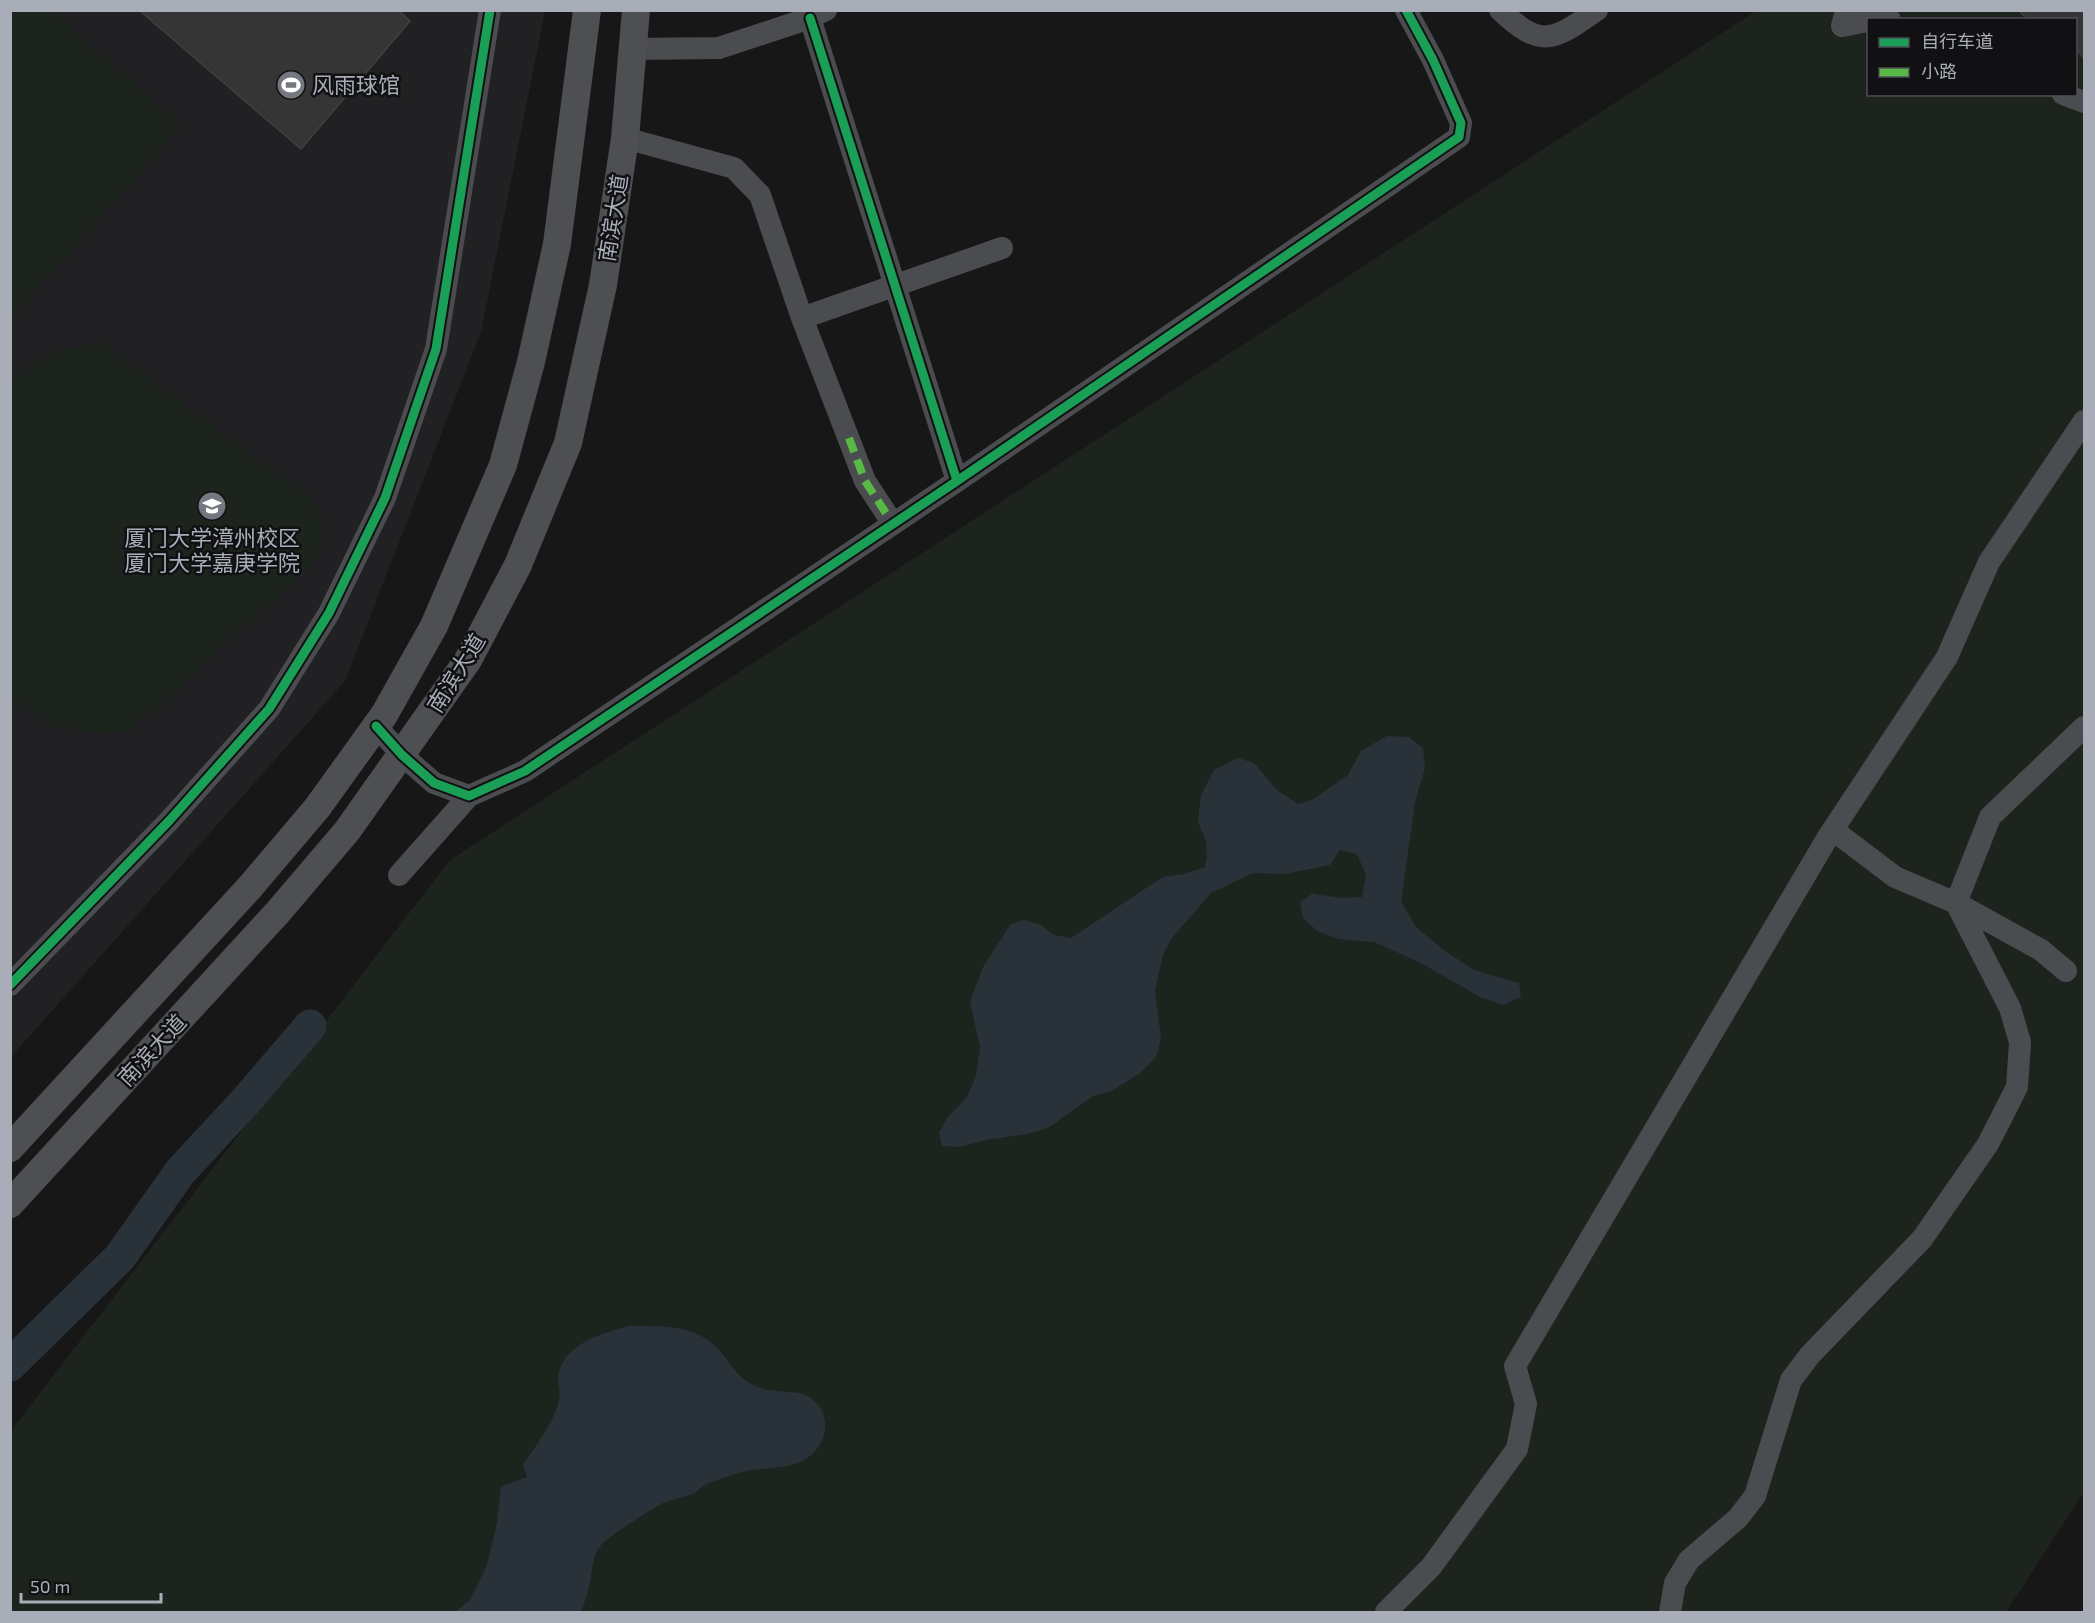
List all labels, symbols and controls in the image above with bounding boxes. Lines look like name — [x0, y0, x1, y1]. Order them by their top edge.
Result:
legend — [1867, 18, 2077, 96]
text: 自行车道 — [1921, 30, 1993, 52]
text: 小路 — [1921, 60, 1957, 82]
sports icon: 风雨球馆 — [275, 69, 307, 101]
place label: 风雨球馆 — [312, 71, 400, 97]
street label: 南滨大道 — [592, 172, 632, 263]
school or university icon: 厦门大学漳州校区 厦门大学嘉庚学院 — [196, 490, 228, 522]
place label: 厦门大学漳州校区 厦门大学嘉庚学院 — [124, 524, 300, 575]
street label: 南滨大道 — [421, 628, 489, 717]
street label: 南滨大道 — [112, 1008, 191, 1090]
scale bar — [21, 1566, 160, 1604]
text: 50 m — [30, 1575, 70, 1597]

